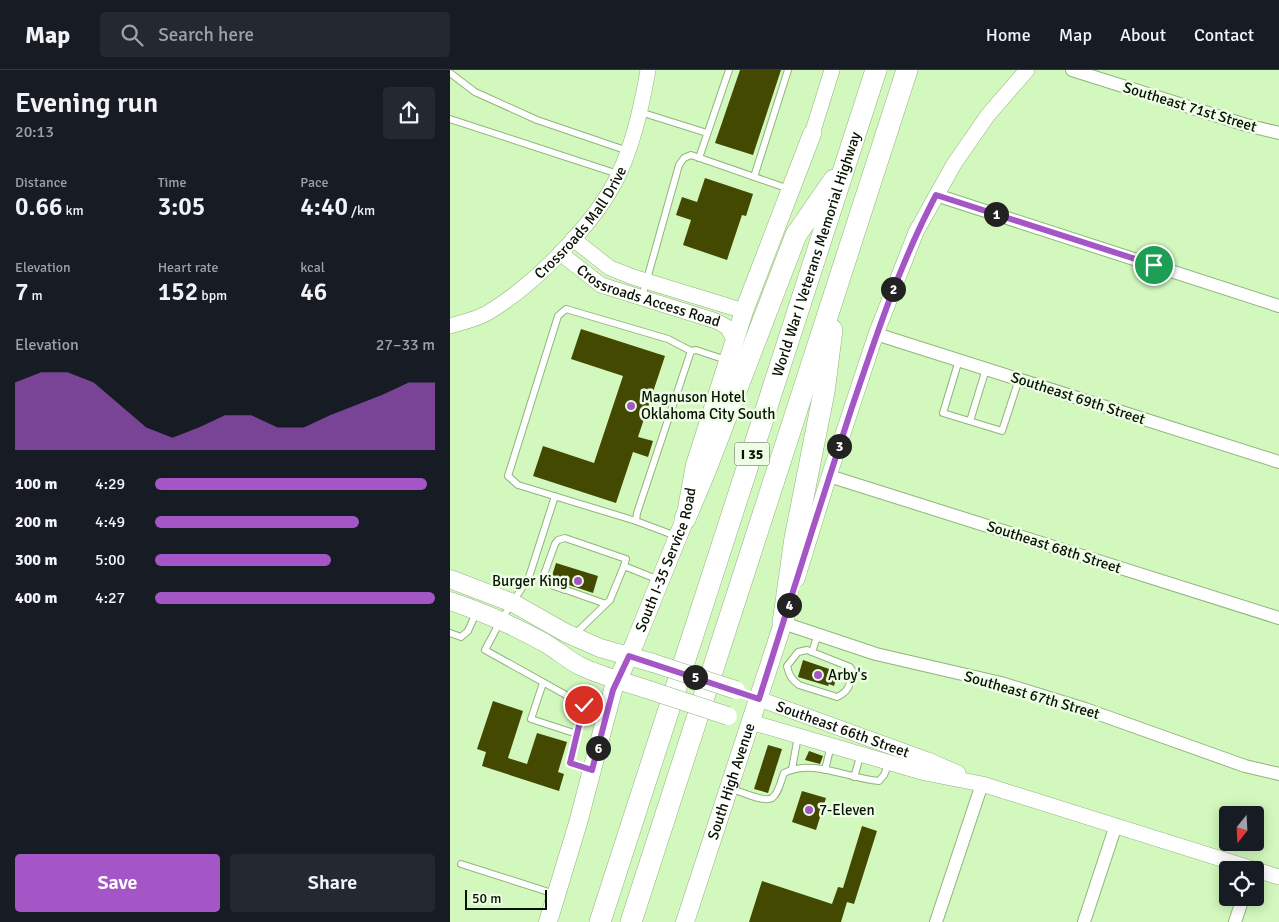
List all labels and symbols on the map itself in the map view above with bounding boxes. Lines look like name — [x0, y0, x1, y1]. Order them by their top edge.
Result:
street label: Southeast 71st Street — [1121, 78, 1259, 136]
street label: World War I Veterans Memorial Highway — [768, 129, 864, 379]
street label: Crossroads Mall Drive — [531, 164, 630, 283]
pin: 1 — [984, 202, 1008, 226]
pin — [1133, 244, 1175, 286]
street label: Crossroads Access Road — [573, 260, 722, 331]
pin: 2 — [880, 276, 906, 302]
street label: Southeast 69th Street — [1009, 368, 1147, 428]
place label: Magnuson Hotel Oklahoma City South — [641, 388, 775, 423]
marker: Magnuson Hotel Oklahoma City South — [625, 400, 637, 412]
pin: 3 — [826, 434, 852, 458]
road number: I 35 — [734, 442, 770, 466]
street label: South I-35 Service Road — [631, 486, 700, 634]
street label: Southeast 68th Street — [985, 517, 1123, 577]
place label: Burger King — [492, 572, 568, 590]
marker: Burger King — [572, 575, 584, 587]
pin: 4 — [776, 592, 802, 618]
pin: 5 — [682, 664, 708, 690]
place label: Arby's — [828, 666, 868, 684]
street label: Southeast 67th Street — [962, 667, 1102, 723]
marker: Arby's — [812, 669, 824, 681]
pin — [563, 684, 605, 726]
street label: Southeast 66th Street — [774, 697, 912, 761]
street label: South High Avenue — [704, 721, 759, 842]
pin: 6 — [586, 736, 610, 760]
place label: 7-Eleven — [819, 801, 875, 819]
marker: 7-Eleven — [803, 804, 815, 816]
north arrow — [1219, 806, 1264, 851]
scale bar — [465, 887, 548, 910]

